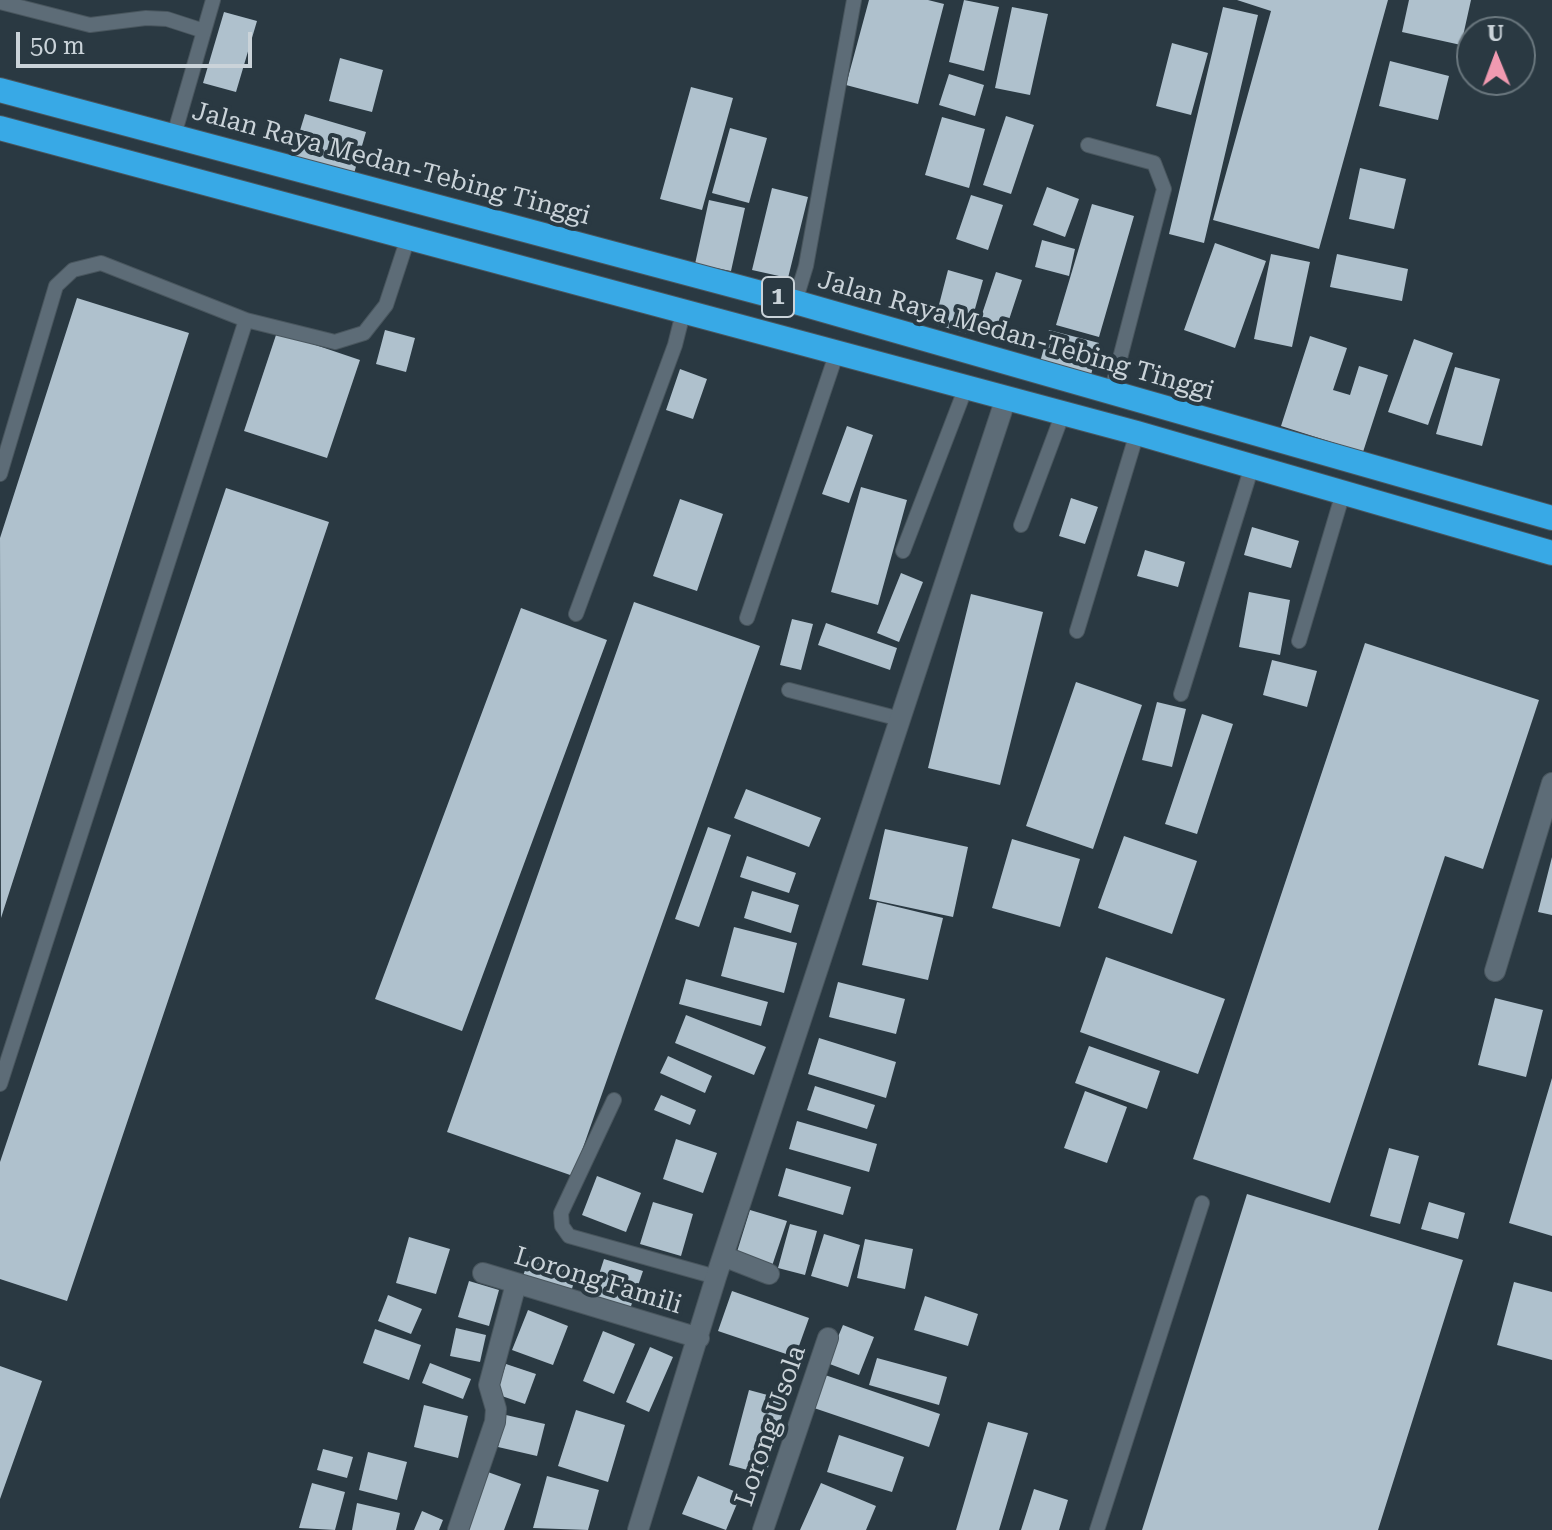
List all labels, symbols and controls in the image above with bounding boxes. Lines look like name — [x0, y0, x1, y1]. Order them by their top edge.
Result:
scale bar — [20, 16, 256, 66]
north arrow — [1456, 16, 1536, 96]
text: U — [1487, 21, 1504, 46]
text: 50 m — [30, 32, 85, 60]
street label: Jalan Raya Medan-Tebing Tinggi — [189, 96, 593, 232]
street label: Jalan Raya Medan-Tebing Tinggi — [814, 264, 1218, 408]
road number: 1 — [762, 277, 794, 317]
street label: Lorong Famili — [511, 1241, 685, 1321]
street label: Lorong Usola — [729, 1342, 813, 1510]

